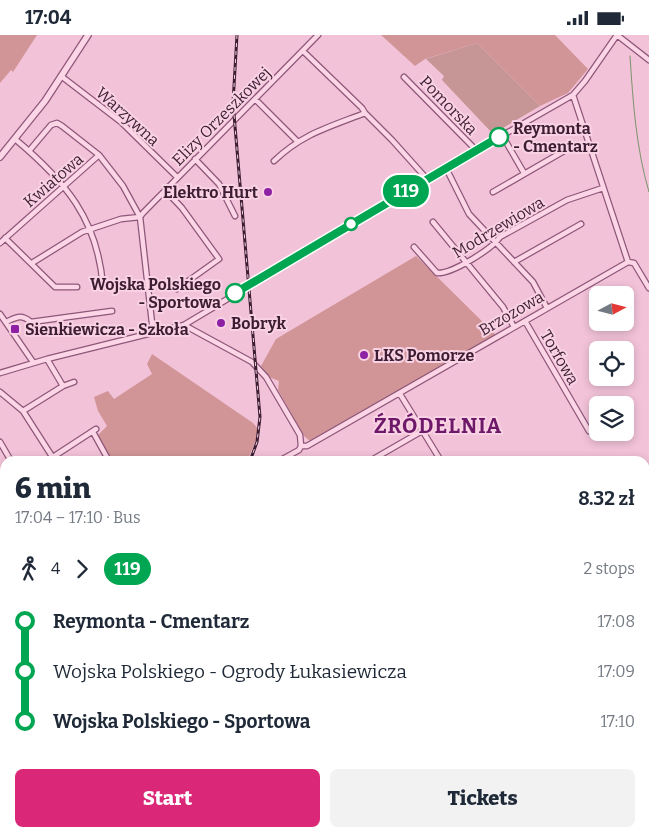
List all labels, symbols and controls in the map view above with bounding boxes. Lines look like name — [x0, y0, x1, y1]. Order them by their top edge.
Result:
text: 17:04 — [25, 6, 71, 29]
street label: Elizy Orzeszkowej — [168, 63, 275, 170]
street label: Pomorska — [416, 72, 482, 139]
street label: Warzywna — [92, 83, 163, 150]
place label: Reymonta - Cmentarz — [513, 119, 598, 156]
marker: Reymonta - Cmentarz — [489, 127, 509, 147]
street label: Kwiatowa — [20, 149, 87, 211]
line badge: 119 — [377, 175, 435, 207]
text: 119 — [393, 180, 419, 202]
place label: Elektro Hurt — [163, 183, 259, 202]
marker: Elektro Hurt — [262, 186, 274, 198]
street label: Modrzewiowa — [449, 193, 548, 262]
unlabelled marker — [344, 217, 358, 231]
place label: Wojska Polskiego - Sportowa — [90, 275, 221, 312]
marker: Wojska Polskiego - Sportowa — [225, 283, 245, 303]
north arrow — [589, 286, 634, 331]
map controls — [589, 286, 634, 441]
street label: Brzozowa — [475, 287, 547, 340]
place label: Bobryk — [231, 314, 287, 333]
marker: Bobryk — [215, 317, 227, 329]
place label: Sienkiewicza - Szkoła — [25, 320, 189, 339]
marker: Sienkiewicza - Szkoła — [9, 323, 21, 335]
street label: Torfowa — [536, 326, 583, 388]
button: locate — [589, 341, 634, 386]
place label: LKS Pomorze — [374, 346, 475, 365]
marker: LKS Pomorze — [358, 349, 370, 361]
button: layers — [589, 396, 634, 441]
district label: ŹRÓDELNIA — [374, 412, 502, 439]
text: 6 min — [15, 472, 90, 505]
text: 8.32 zł — [578, 487, 635, 510]
text: 17:04 – 17:10 · Bus — [15, 508, 141, 527]
icon: walk — [15, 555, 43, 583]
icon: forward — [68, 555, 96, 583]
text: 119 — [114, 558, 141, 580]
text: 4 — [51, 559, 60, 578]
text: 2 stops — [583, 559, 635, 578]
text: Reymonta - Cmentarz — [53, 610, 249, 633]
text: 17:08 — [597, 612, 635, 631]
text: Wojska Polskiego - Ogrody Łukasiewicza — [53, 660, 407, 683]
text: 17:09 — [598, 662, 635, 681]
text: Wojska Polskiego - Sportowa — [53, 710, 310, 733]
text: 17:10 — [601, 712, 635, 731]
button: Start — [15, 769, 320, 827]
button: Tickets — [330, 769, 635, 827]

